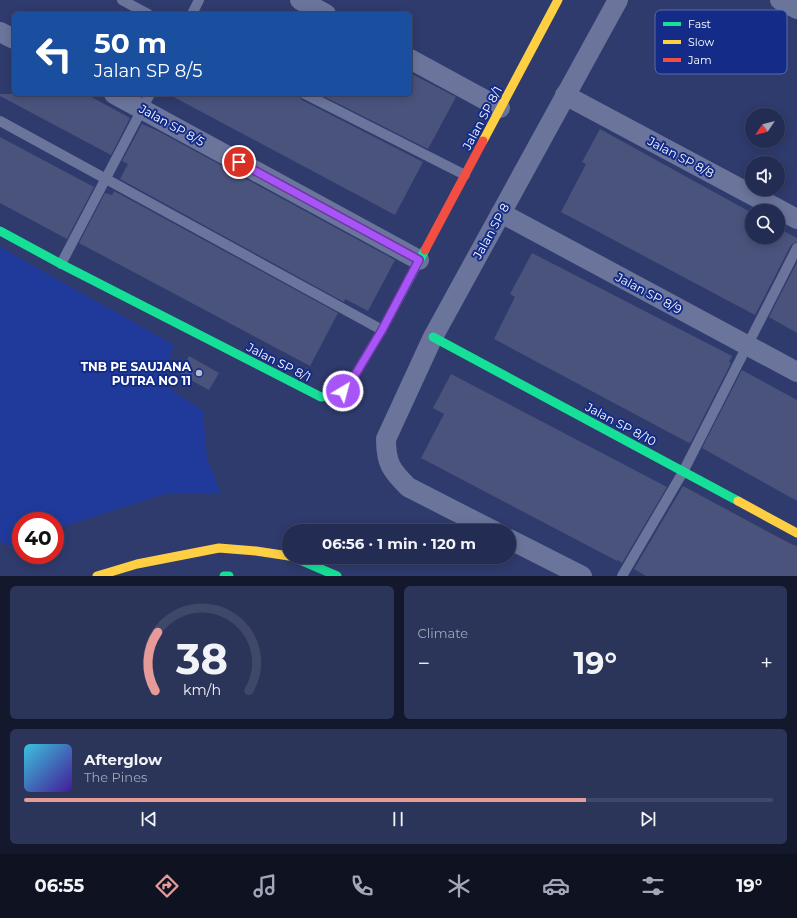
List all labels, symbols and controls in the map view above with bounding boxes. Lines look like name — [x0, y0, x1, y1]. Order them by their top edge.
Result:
legend — [655, 10, 787, 74]
text: Fast — [688, 17, 712, 31]
text: 50 m — [94, 26, 167, 60]
icon: left — [28, 28, 80, 80]
text: Slow — [688, 35, 714, 49]
text: Jam — [687, 53, 712, 67]
text: Jalan SP 8/5 — [94, 60, 202, 82]
street label: Jalan SP 8/1 — [458, 83, 505, 153]
street label: Jalan SP 8/5 — [136, 100, 207, 149]
north arrow — [745, 108, 785, 148]
map controls — [745, 108, 785, 244]
street label: Jalan SP 8/8 — [644, 133, 717, 181]
pin — [222, 145, 256, 179]
icon: arrive — [228, 151, 250, 173]
button: sound — [745, 156, 785, 196]
street label: Jalan SP 8 — [469, 200, 513, 262]
button: search — [745, 204, 785, 244]
street label: Jalan SP 8/9 — [612, 269, 685, 317]
street label: Jalan SP 8/1 — [243, 339, 314, 385]
place label: TNB PE SAUJANA PUTRA NO 11 — [81, 359, 192, 388]
marker: TNB PE SAUJANA PUTRA NO 11 — [194, 368, 204, 378]
position arrow — [322, 370, 364, 412]
street label: Jalan SP 8/10 — [582, 399, 659, 449]
speed limit sign: 40 — [12, 512, 64, 564]
text: 06:56 · 1 min · 120 m — [322, 534, 476, 553]
text: Climate — [418, 625, 468, 641]
text: 38 — [175, 633, 228, 683]
text: 19° — [574, 645, 617, 682]
text: − — [418, 650, 430, 677]
text: + — [760, 650, 773, 677]
text: km/h — [183, 680, 221, 698]
text: Afterglow — [84, 750, 162, 769]
text: The Pines — [84, 769, 147, 785]
icon: previous — [138, 808, 160, 830]
icon: pause — [387, 808, 409, 830]
icon: next — [637, 808, 659, 830]
icon: directions — [153, 872, 181, 900]
icon: music — [251, 872, 279, 900]
icon: phone — [348, 872, 376, 900]
icon: climate — [445, 872, 473, 900]
icon: car — [542, 872, 570, 900]
icon: filters — [639, 872, 667, 900]
text: 06:55 — [35, 875, 84, 897]
text: 19° — [736, 875, 762, 897]

